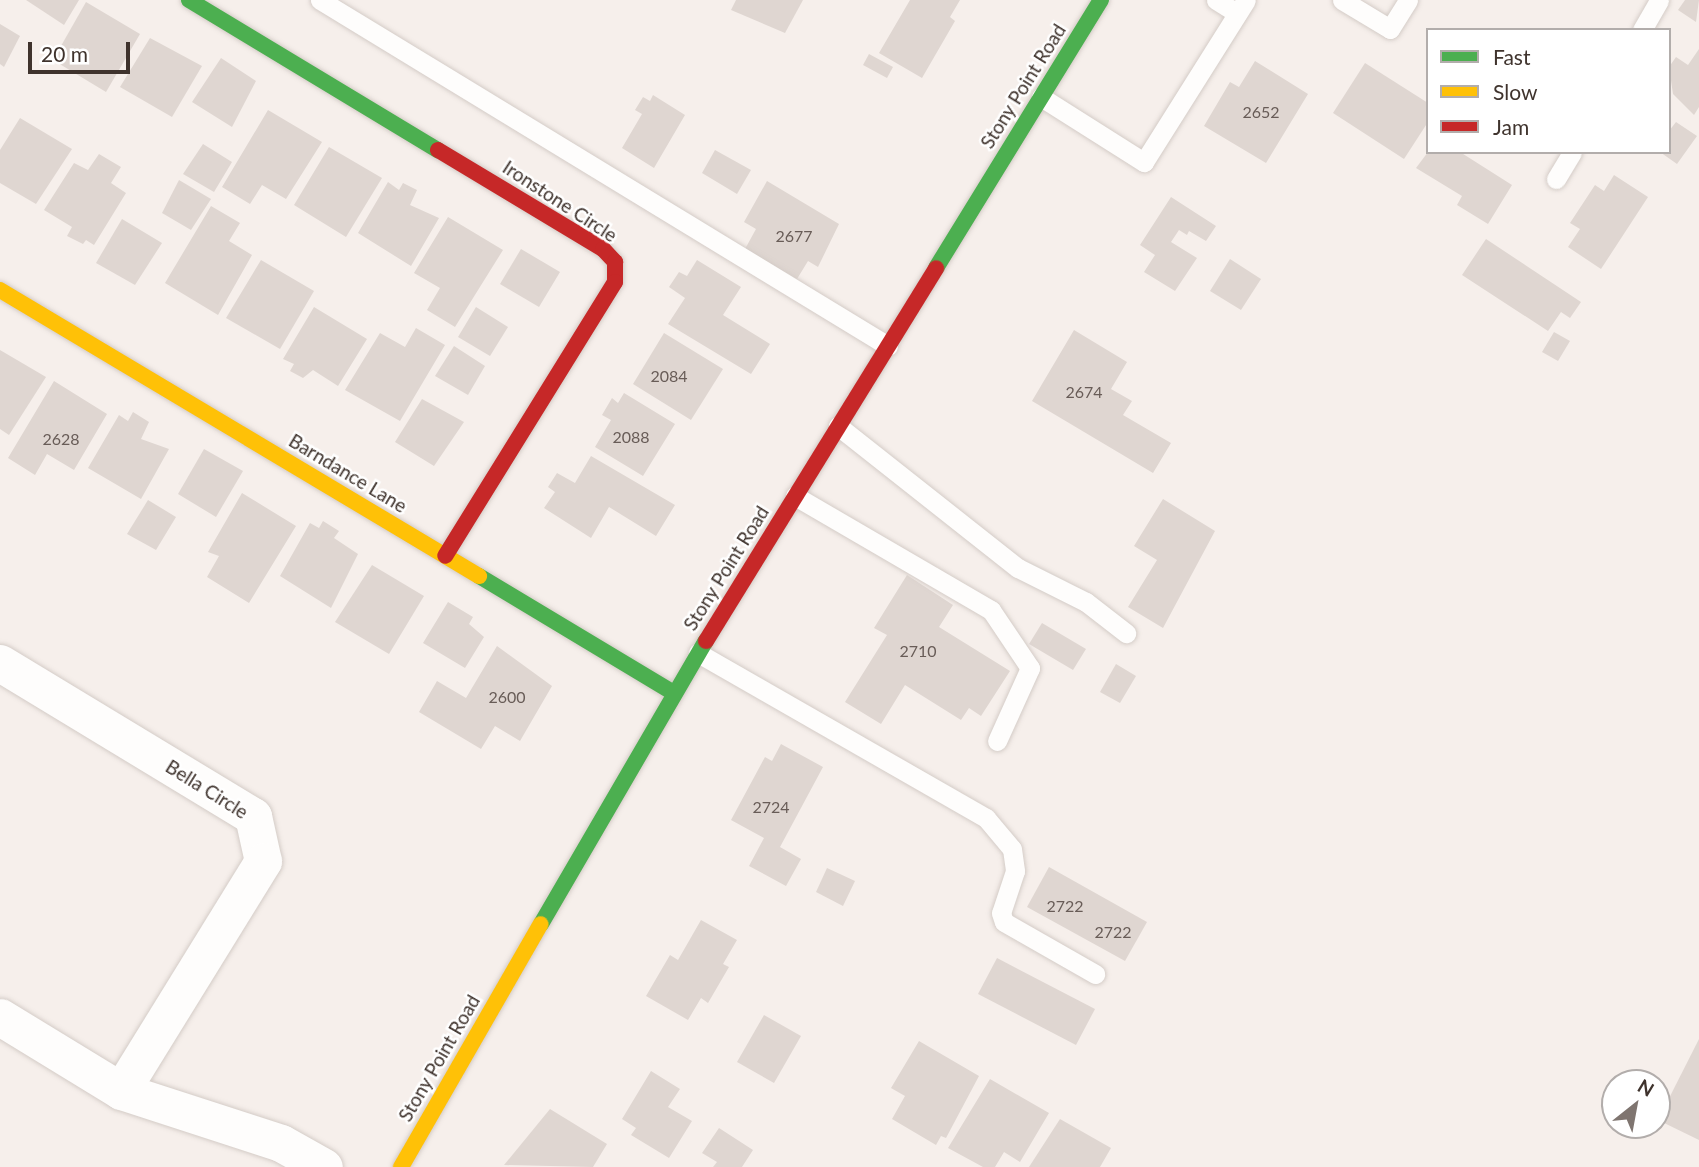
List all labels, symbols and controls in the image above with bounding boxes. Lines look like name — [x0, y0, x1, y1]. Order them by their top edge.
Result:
street label: Stony Point Road — [975, 19, 1071, 153]
scale bar — [32, 28, 133, 72]
legend — [1426, 28, 1671, 154]
text: 20 m — [41, 41, 88, 66]
text: Fast — [1493, 44, 1530, 69]
text: Slow — [1493, 79, 1537, 104]
house number: 2652 — [1242, 102, 1280, 122]
text: Jam — [1493, 114, 1529, 139]
street label: Ironstone Circle — [499, 156, 621, 246]
house number: 2677 — [775, 226, 813, 246]
house number: 2084 — [650, 366, 688, 386]
house number: 2674 — [1065, 382, 1103, 402]
house number: 2088 — [612, 427, 650, 447]
house number: 2628 — [42, 429, 80, 449]
street label: Barndance Lane — [285, 429, 411, 517]
street label: Stony Point Road — [678, 501, 774, 635]
house number: 2710 — [899, 641, 937, 661]
house number: 2600 — [488, 687, 526, 707]
street label: Bella Circle — [162, 755, 252, 823]
house number: 2724 — [752, 797, 790, 817]
house number: 2722 — [1046, 896, 1084, 916]
house number: 2722 — [1094, 922, 1132, 942]
street label: Stony Point Road — [393, 990, 485, 1126]
north arrow — [1601, 1069, 1671, 1139]
text: N — [1634, 1074, 1658, 1101]

